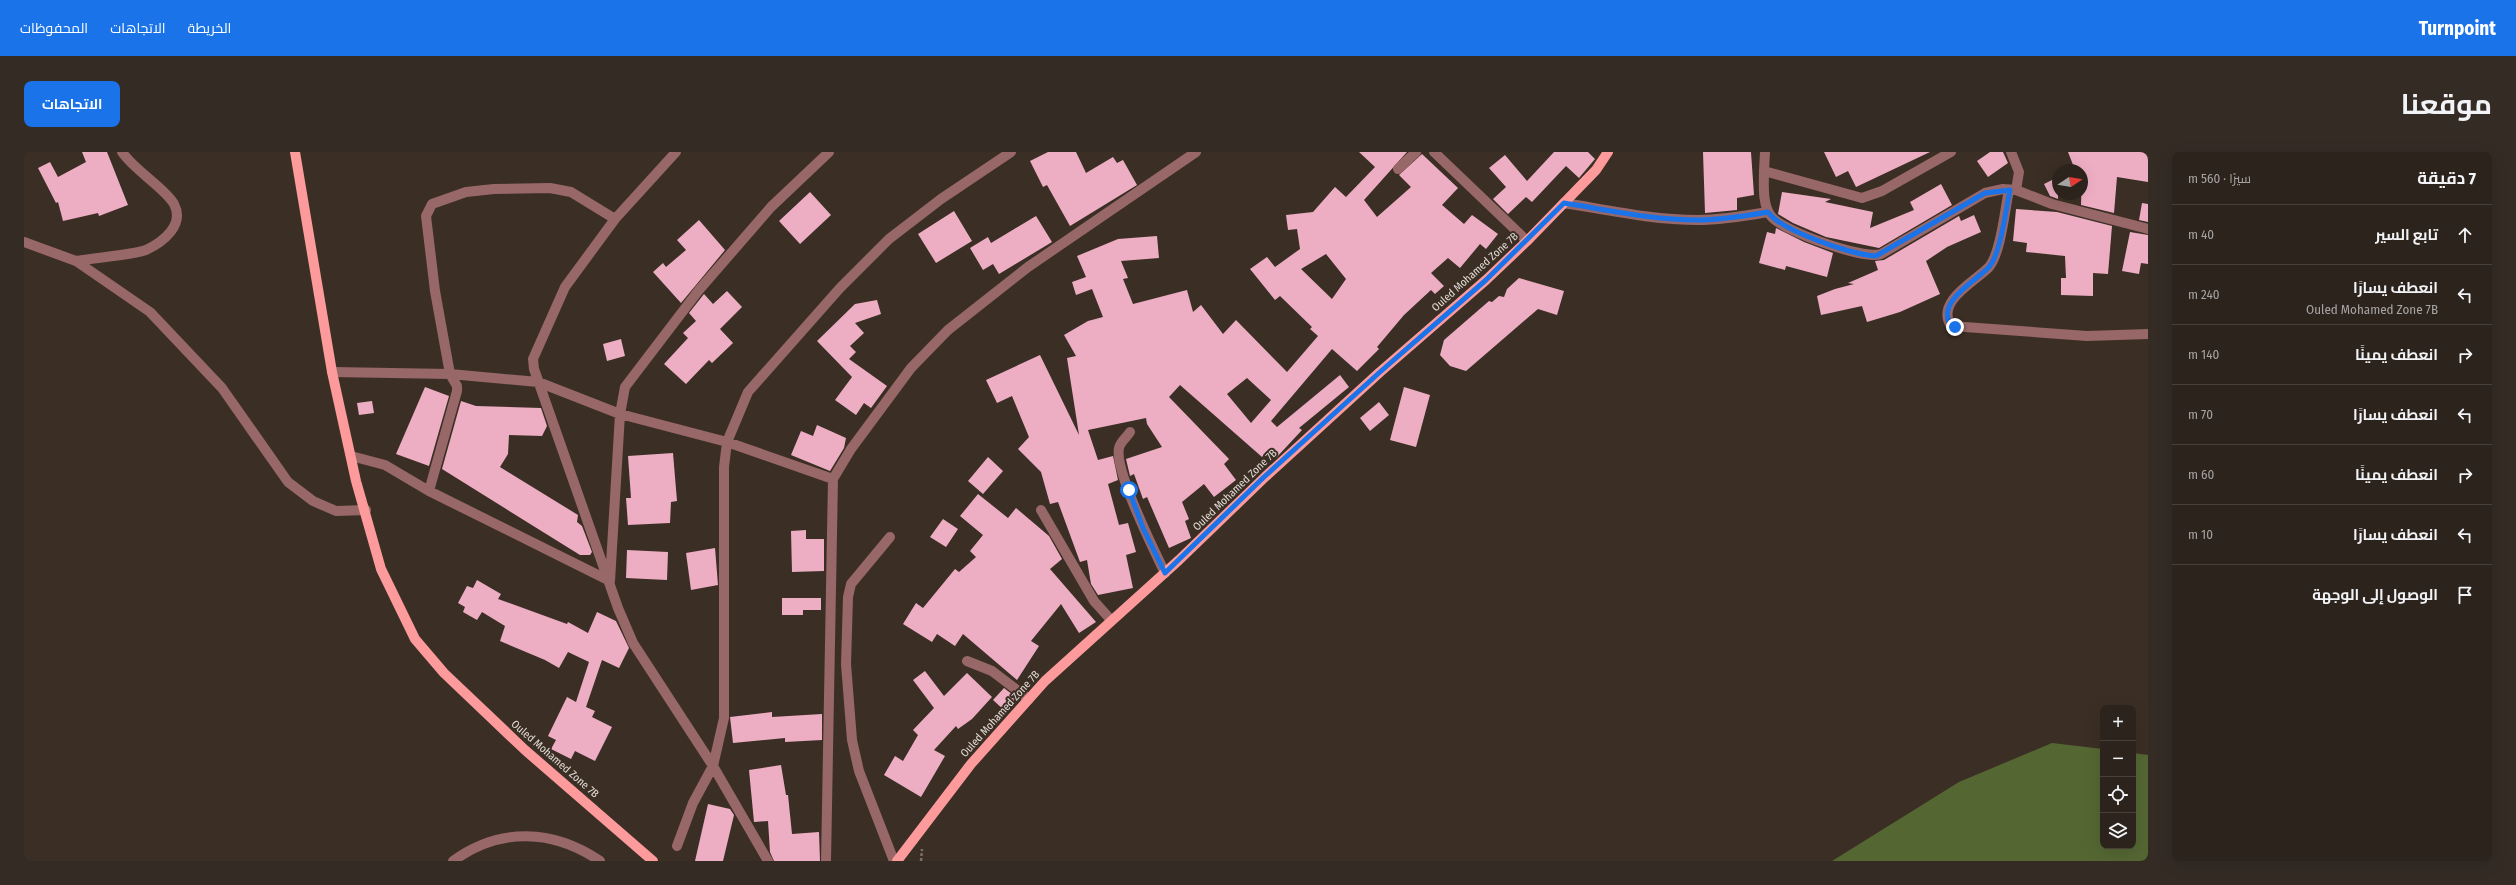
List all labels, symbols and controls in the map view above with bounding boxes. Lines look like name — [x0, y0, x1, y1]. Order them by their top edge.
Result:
text: Turnpoint — [2419, 17, 2496, 40]
text: المحفوظات — [20, 20, 88, 37]
text: الاتجاهات — [110, 20, 166, 37]
text: الخريطة — [188, 20, 231, 37]
button: الاتجاهات — [24, 81, 120, 127]
text: موقعنا — [2401, 88, 2492, 121]
north arrow — [2052, 164, 2088, 200]
text: 7 دقيقة — [2417, 168, 2476, 189]
text: سيرًا · 560 m — [2188, 171, 2251, 186]
icon: ahead — [2454, 224, 2476, 246]
text: تابع السير — [2375, 226, 2438, 244]
text: 40 m — [2188, 227, 2214, 242]
street label: Ouled Mohamed Zone 7B — [1429, 230, 1521, 314]
text: انعطف يسارًا — [2353, 279, 2438, 297]
icon: left — [2454, 284, 2476, 306]
text: 240 m — [2188, 287, 2220, 302]
text: Ouled Mohamed Zone 7B — [2306, 302, 2438, 317]
route end — [1946, 318, 1964, 336]
icon: right — [2454, 344, 2476, 366]
text: انعطف يمينًا — [2355, 346, 2438, 364]
text: 140 m — [2188, 347, 2219, 362]
icon: left — [2454, 404, 2476, 426]
text: انعطف يسارًا — [2353, 406, 2438, 424]
text: 70 m — [2188, 407, 2213, 422]
street label: Ouled Mohamed Zone 7B — [1190, 447, 1280, 533]
icon: right — [2454, 464, 2476, 486]
text: انعطف يمينًا — [2355, 466, 2438, 484]
text: 60 m — [2188, 467, 2214, 482]
route start — [1120, 481, 1138, 499]
icon: left — [2454, 524, 2476, 546]
text: انعطف يسارًا — [2353, 526, 2438, 544]
text: 10 m — [2188, 527, 2213, 542]
icon: arrive — [2454, 584, 2476, 606]
text: الوصول إلى الوجهة — [2312, 586, 2438, 604]
street label: Ouled Mohamed Zone 7B — [958, 668, 1042, 760]
map controls — [2100, 705, 2136, 849]
button: + — [2100, 705, 2136, 741]
street label: Ouled Mohamed Zone 7B — [509, 717, 601, 801]
button: − — [2100, 741, 2136, 777]
button: locate — [2100, 777, 2136, 813]
button: layers — [2100, 813, 2136, 849]

